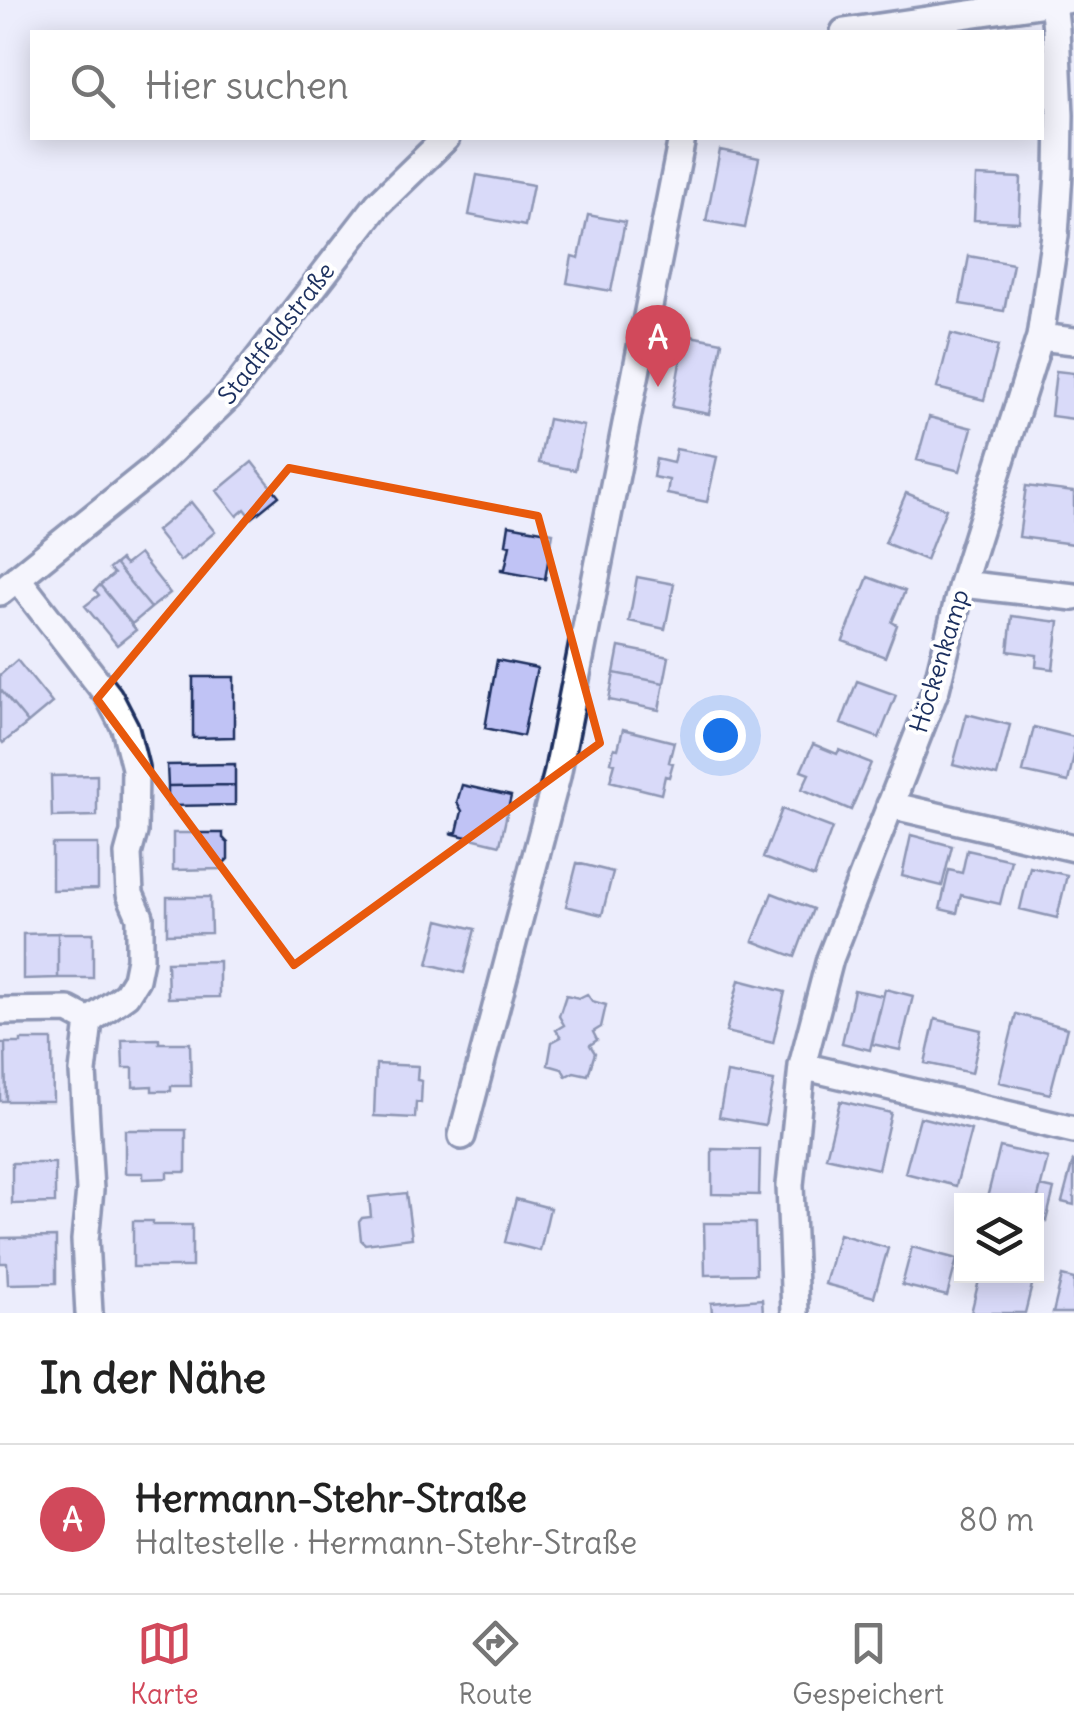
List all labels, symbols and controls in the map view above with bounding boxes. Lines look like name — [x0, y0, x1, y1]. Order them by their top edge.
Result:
search box — [30, 30, 1044, 140]
icon: search — [65, 58, 120, 113]
text: Hier suchen — [145, 62, 349, 109]
street label: Stadtfeldstraße — [211, 256, 341, 410]
pin: A — [626, 304, 690, 387]
street label: Höckenkamp — [902, 585, 976, 737]
your location — [695, 710, 746, 761]
map controls — [954, 1193, 1044, 1283]
button: layers — [954, 1193, 1044, 1283]
text: In der Nähe — [40, 1352, 266, 1404]
text: Hermann-Stehr-Straße — [135, 1475, 527, 1522]
text: A — [62, 1499, 83, 1540]
text: 80 m — [959, 1499, 1034, 1540]
text: Haltestelle · Hermann-Stehr-Straße — [135, 1522, 637, 1563]
tab: Karte — [130, 1616, 199, 1712]
tab: Route — [459, 1616, 532, 1712]
tab: Gespeichert — [792, 1616, 944, 1712]

